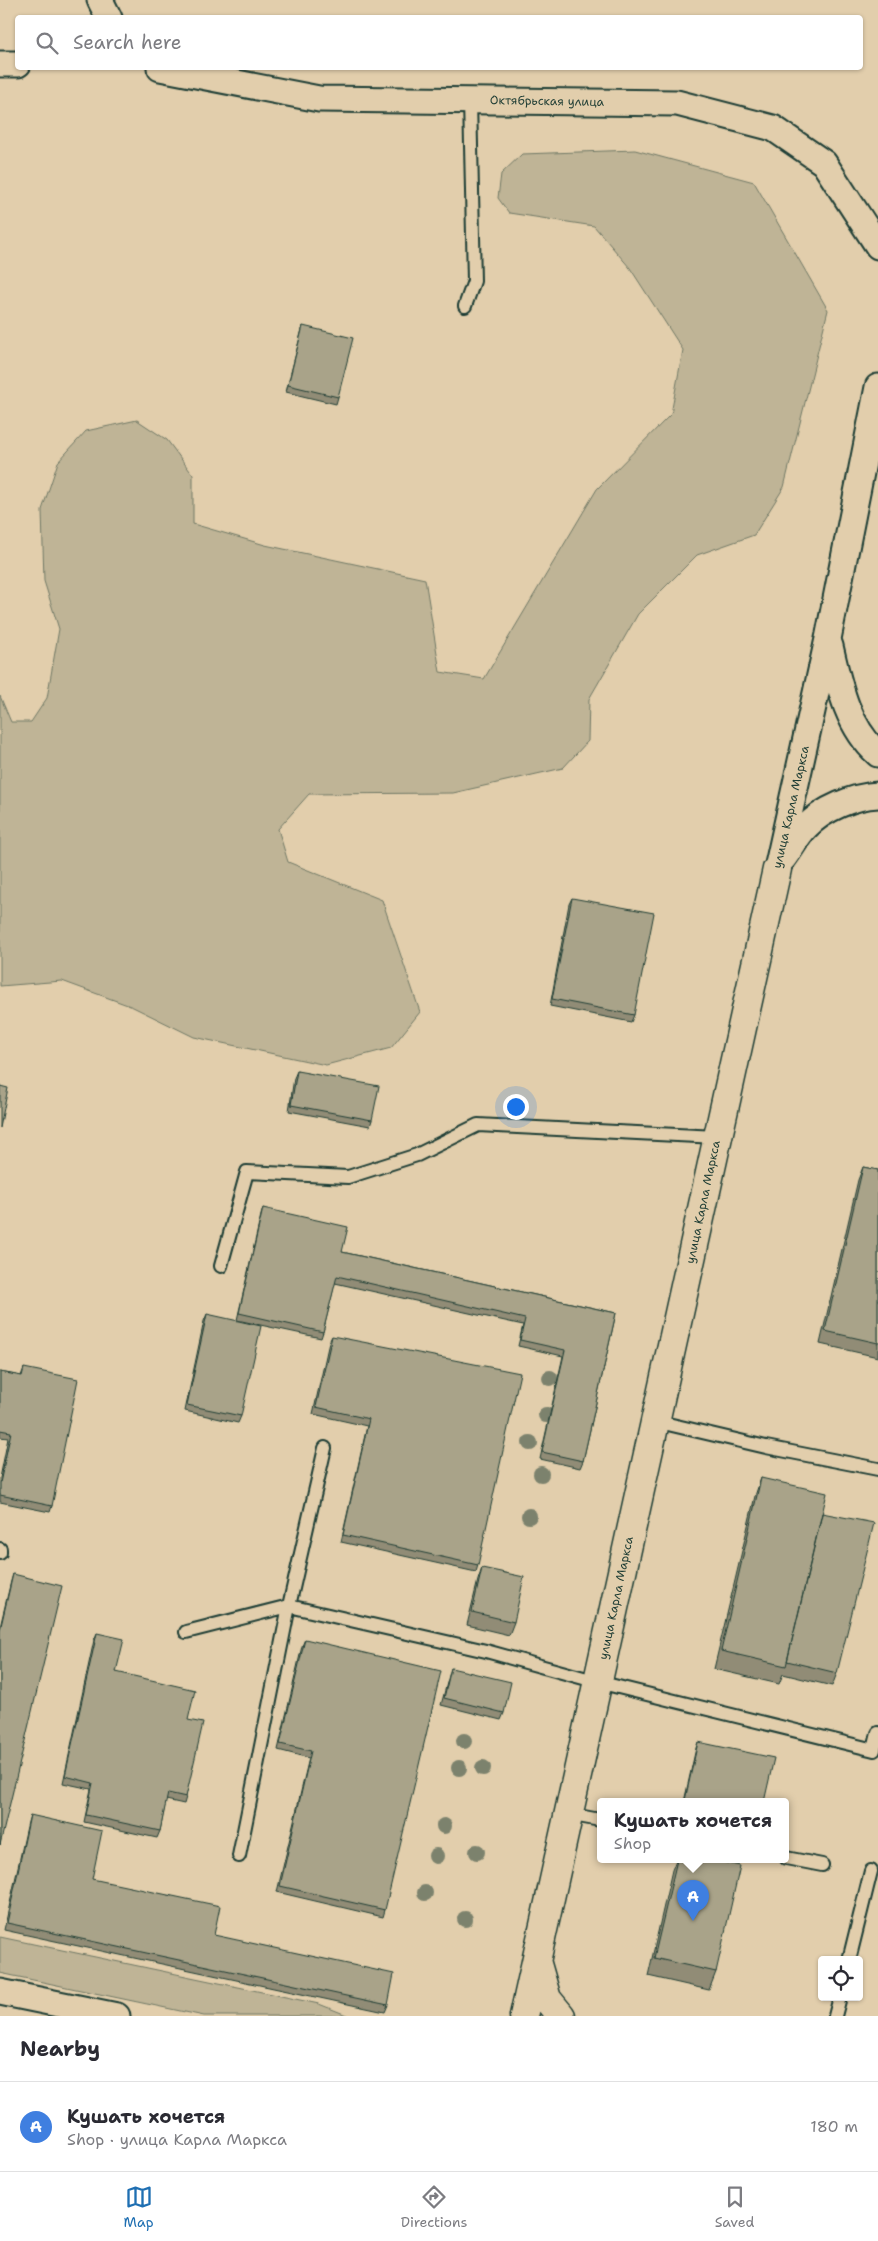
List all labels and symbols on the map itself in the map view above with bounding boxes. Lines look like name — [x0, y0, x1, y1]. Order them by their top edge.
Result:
street label: Октябрьская улица — [490, 92, 605, 110]
street label: улица Карла Маркса — [769, 744, 813, 870]
your location — [503, 1094, 529, 1120]
street label: улица Карла Маркса — [682, 1138, 724, 1265]
street label: улица Карла Маркса — [595, 1534, 637, 1661]
pin: A — [677, 1880, 709, 1921]

